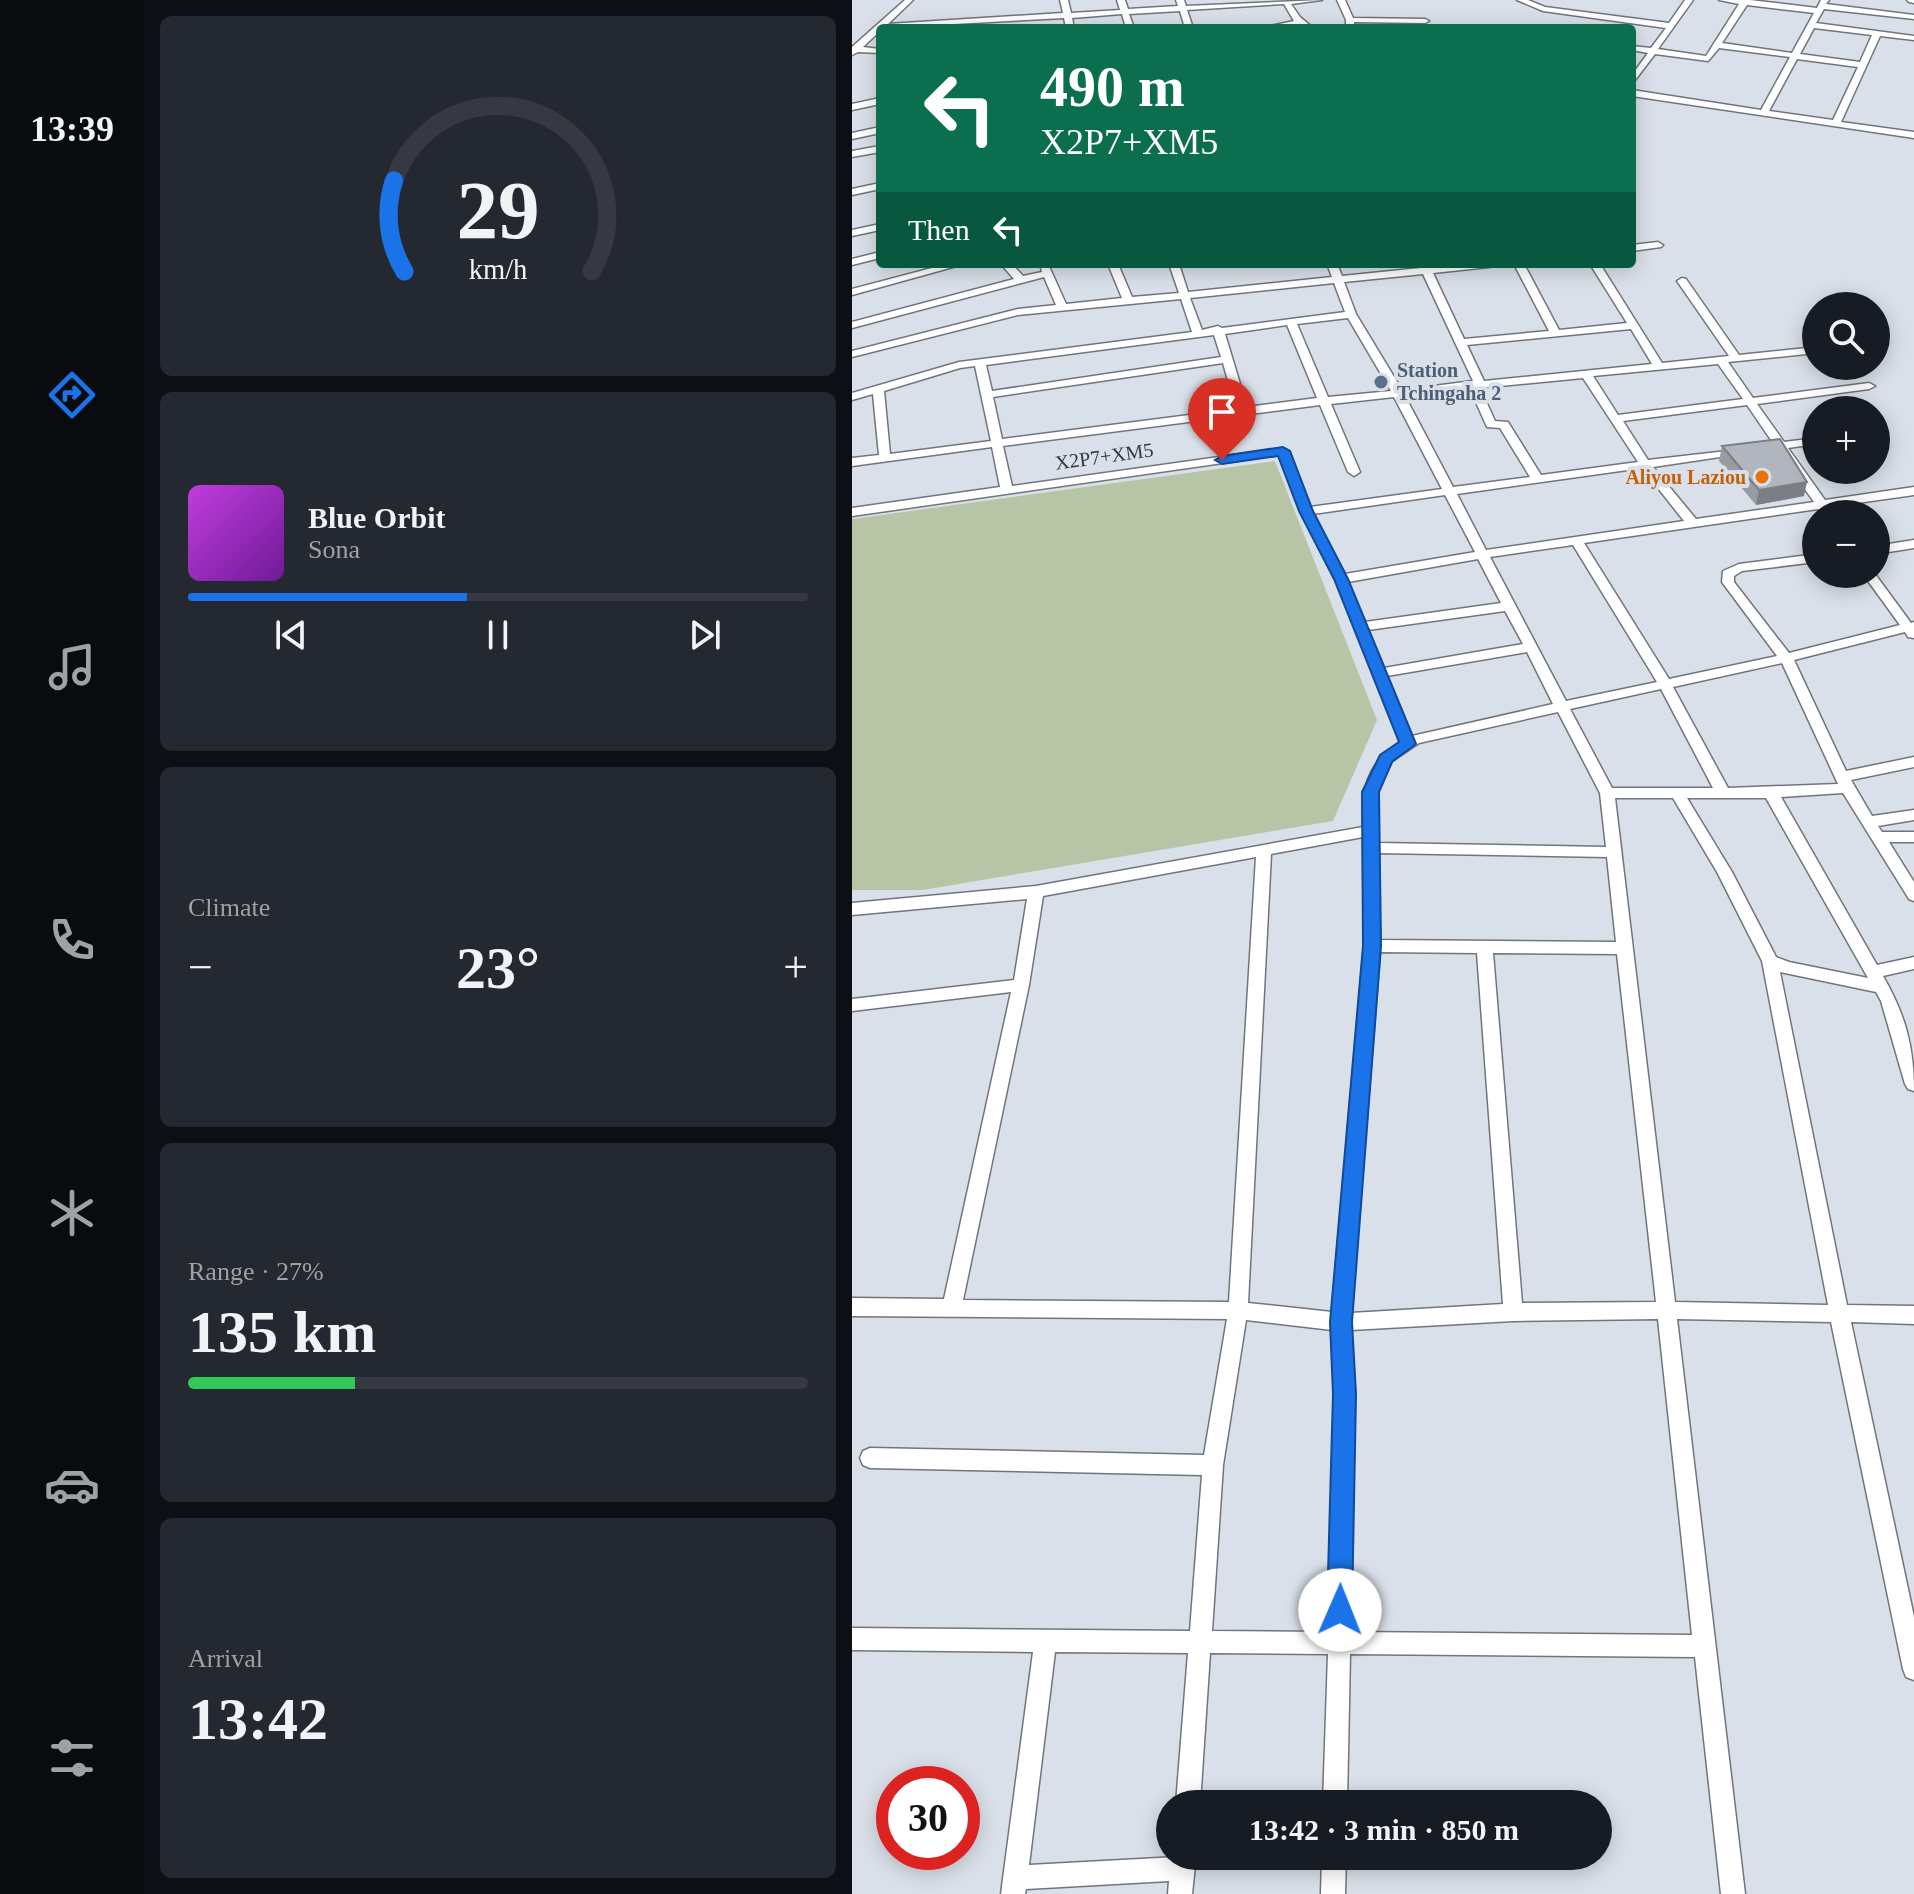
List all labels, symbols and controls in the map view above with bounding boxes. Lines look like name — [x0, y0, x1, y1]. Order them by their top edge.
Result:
icon: left — [908, 56, 1012, 160]
text: 490 m — [1040, 56, 1185, 118]
text: 13:39 — [30, 109, 114, 149]
text: X2P7+XM5 — [1040, 122, 1218, 162]
text: 29 — [456, 163, 540, 255]
icon: left — [986, 208, 1030, 252]
text: Then — [908, 213, 970, 246]
text: km/h — [469, 254, 527, 285]
map controls — [1802, 292, 1890, 588]
button: search — [1802, 292, 1890, 380]
place label: Station Tchingaha 2 — [1397, 359, 1501, 405]
icon: directions — [44, 367, 100, 423]
marker: Station Tchingaha 2 — [1372, 373, 1390, 391]
pin — [1188, 378, 1256, 460]
icon: arrive — [1200, 390, 1244, 434]
button: + — [1802, 396, 1890, 484]
street label: X2P7+XM5 — [1053, 438, 1155, 474]
place label: Aliyou Laziou — [1625, 466, 1746, 489]
marker: Aliyou Laziou — [1753, 468, 1771, 486]
button: − — [1802, 500, 1890, 588]
text: Blue Orbit — [308, 501, 446, 534]
text: Sona — [308, 535, 360, 564]
icon: previous — [269, 613, 313, 657]
icon: pause — [476, 613, 520, 657]
icon: next — [683, 613, 727, 657]
icon: music — [44, 639, 100, 695]
text: Climate — [188, 893, 270, 922]
icon: phone — [44, 912, 100, 968]
text: 23° — [456, 935, 540, 1001]
text: − — [188, 943, 213, 992]
text: + — [783, 943, 808, 992]
icon: climate — [44, 1185, 100, 1241]
text: Range · 27% — [188, 1257, 324, 1286]
text: 135 km — [188, 1299, 376, 1365]
icon: car — [44, 1457, 100, 1513]
position arrow — [1298, 1568, 1382, 1652]
text: Arrival — [188, 1644, 263, 1673]
text: 13:42 — [188, 1686, 328, 1752]
icon: filters — [44, 1730, 100, 1786]
speed limit sign: 30 — [876, 1766, 980, 1870]
text: 13:42 · 3 min · 850 m — [1249, 1813, 1519, 1846]

